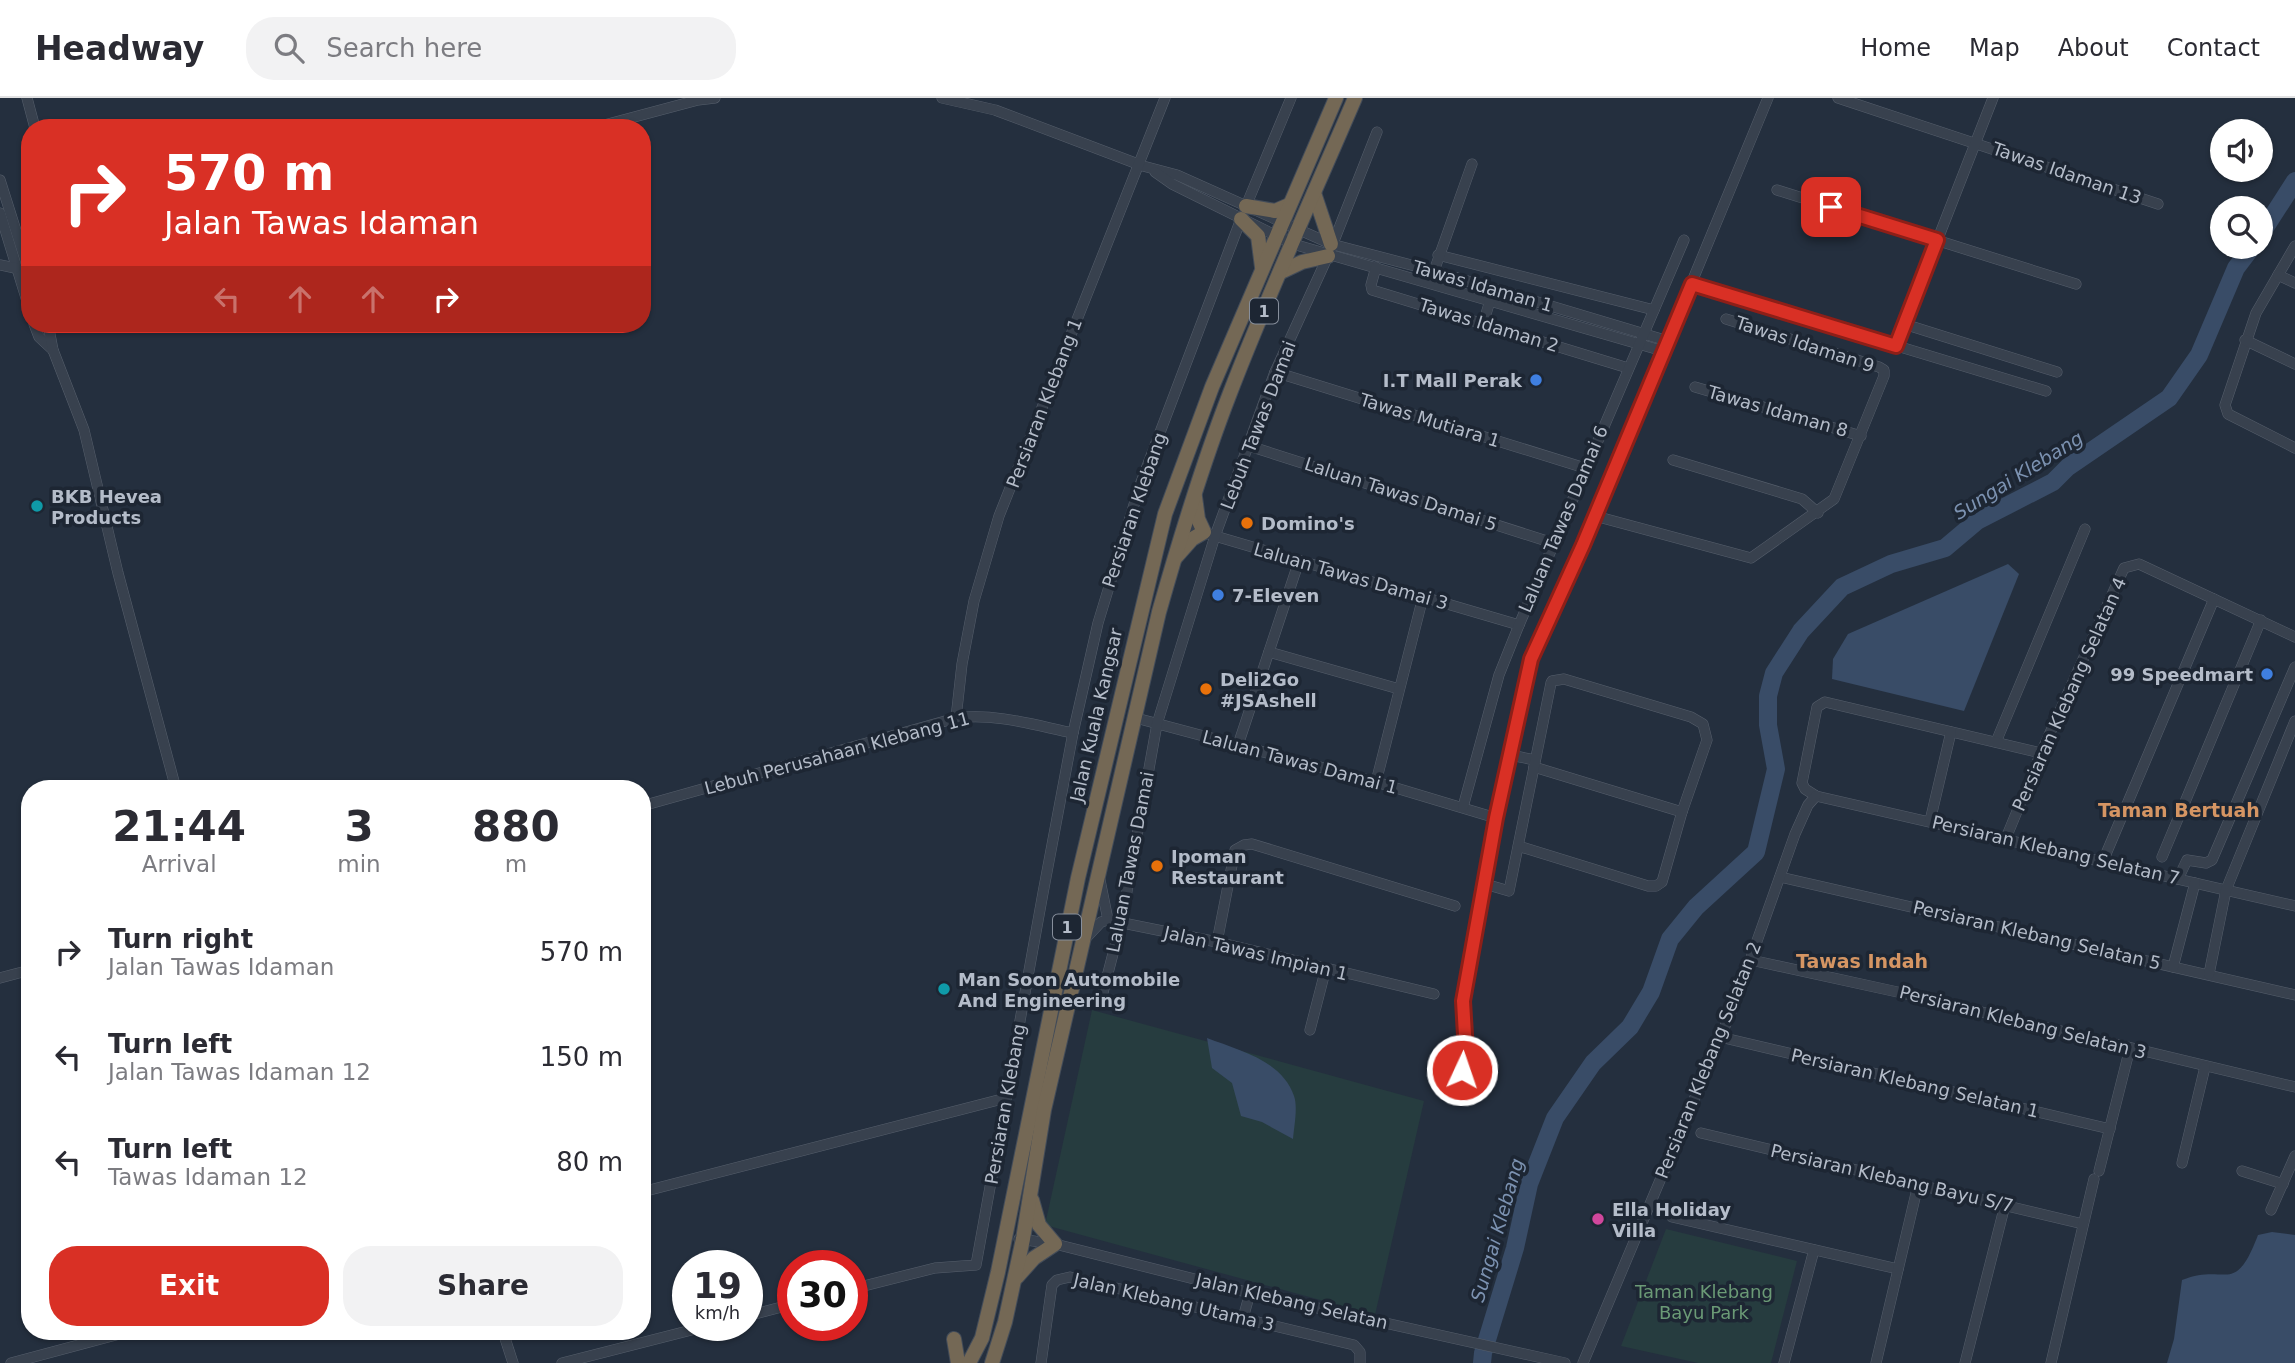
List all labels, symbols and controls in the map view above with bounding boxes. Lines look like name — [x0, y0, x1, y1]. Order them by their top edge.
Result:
search box — [246, 17, 736, 80]
text: Headway — [35, 29, 204, 68]
icon: search — [270, 29, 308, 67]
text: Search here — [326, 33, 482, 63]
text: Home — [1860, 34, 1931, 62]
text: Map — [1969, 34, 2020, 62]
text: About — [2058, 34, 2129, 62]
text: Contact — [2167, 34, 2260, 62]
map controls — [2210, 119, 2273, 259]
button: sound — [2210, 119, 2273, 182]
street label: Tawas Idaman 13 — [1989, 137, 2144, 208]
text: 570 m — [164, 145, 334, 202]
icon: right — [49, 147, 140, 238]
pin — [1801, 177, 1861, 237]
icon: arrive — [1812, 188, 1850, 226]
button: search — [2210, 196, 2273, 259]
text: Jalan Tawas Idaman — [164, 204, 479, 242]
street label: Tawas Idaman 1 — [1410, 256, 1555, 316]
icon: left — [208, 280, 246, 318]
icon: ahead — [281, 280, 319, 318]
icon: ahead — [354, 280, 392, 318]
icon: right — [427, 280, 465, 318]
street label: Tawas Idaman 2 — [1416, 293, 1561, 356]
road number: 1 — [1250, 298, 1278, 324]
street label: Tawas Idaman 9 — [1732, 311, 1877, 376]
street label: Persiaran Klebang 1 — [1002, 315, 1086, 491]
street label: Lebuh Tawas Damai — [1216, 338, 1300, 512]
place label: I.T Mall Perak — [1383, 370, 1523, 391]
marker: I.T Mall Perak — [1528, 372, 1544, 388]
street label: Tawas Idaman 8 — [1705, 381, 1850, 441]
street label: Tawas Mutiara 1 — [1356, 388, 1503, 451]
street label: Laluan Tawas Damai 6 — [1514, 422, 1612, 616]
water label: Sungai Klebang — [1949, 426, 2087, 524]
street label: Persiaran Klebang — [1098, 430, 1170, 590]
street label: Laluan Tawas Damai 5 — [1302, 453, 1500, 535]
place label: BKB Hevea Products — [51, 486, 162, 528]
marker: BKB Hevea Products — [29, 498, 45, 514]
place label: Domino's — [1261, 513, 1355, 534]
marker: Domino's — [1239, 515, 1255, 531]
street label: Laluan Tawas Damai 3 — [1251, 538, 1451, 614]
street label: Persiaran Klebang Selatan 4 — [2008, 574, 2130, 814]
place label: 7-Eleven — [1232, 585, 1319, 606]
marker: 7-Eleven — [1210, 587, 1226, 603]
street label: Jalan Kuala Kangsar — [1066, 625, 1126, 805]
place label: 99 Speedmart — [2110, 664, 2253, 685]
marker: 99 Speedmart — [2259, 666, 2275, 682]
place label: Deli2Go #JSAshell — [1220, 669, 1317, 711]
marker: Deli2Go #JSAshell — [1198, 681, 1214, 697]
street label: Lebuh Perusahaan Klebang 11 — [702, 707, 972, 799]
street label: Laluan Tawas Damai 1 — [1200, 726, 1400, 798]
street label: Laluan Tawas Damai — [1102, 770, 1158, 954]
district label: Taman Bertuah — [2098, 799, 2260, 821]
text: 21:44 — [112, 802, 246, 851]
text: 3 — [344, 802, 374, 851]
text: 880 — [472, 802, 560, 851]
street label: Persiaran Klebang Selatan 7 — [1930, 811, 2182, 889]
place label: Ipoman Restaurant — [1171, 846, 1284, 888]
text: Arrival — [142, 851, 217, 877]
text: min — [337, 851, 381, 877]
text: m — [505, 851, 527, 877]
marker: Ipoman Restaurant — [1149, 858, 1165, 874]
street label: Persiaran Klebang Selatan 5 — [1911, 896, 2163, 974]
road number: 1 — [1053, 914, 1081, 940]
street label: Jalan Tawas Impian 1 — [1161, 921, 1350, 984]
text: Turn right — [108, 924, 253, 954]
icon: right — [49, 933, 87, 971]
text: 570 m — [540, 937, 623, 967]
street label: Persiaran Klebang Selatan 2 — [1651, 938, 1765, 1182]
district label: Tawas Indah — [1796, 950, 1928, 972]
text: Jalan Tawas Idaman — [108, 954, 334, 980]
place label: Man Soon Automobile And Engineering — [958, 969, 1180, 1011]
marker: Man Soon Automobile And Engineering — [936, 981, 952, 997]
street label: Persiaran Klebang Selatan 3 — [1897, 981, 2149, 1063]
street label: Persiaran Klebang — [981, 1022, 1029, 1186]
text: Turn left — [108, 1029, 232, 1059]
position arrow — [1425, 1033, 1499, 1107]
icon: left — [49, 1038, 87, 1076]
text: 150 m — [540, 1042, 623, 1072]
street label: Persiaran Klebang Selatan 1 — [1789, 1044, 2041, 1122]
text: Jalan Tawas Idaman 12 — [108, 1059, 371, 1085]
text: Turn left — [108, 1134, 232, 1164]
street label: Persiaran Klebang Bayu S/7 — [1768, 1140, 2016, 1216]
icon: left — [49, 1143, 87, 1181]
text: 80 m — [556, 1147, 623, 1177]
water label: Sungai Klebang — [1466, 1156, 1528, 1304]
text: Tawas Idaman 12 — [108, 1164, 308, 1190]
place label: Ella Holiday Villa — [1612, 1199, 1731, 1241]
marker: Ella Holiday Villa — [1590, 1211, 1606, 1227]
button: Exit — [49, 1246, 329, 1326]
button: Share — [343, 1246, 623, 1326]
speed limit sign: 30 — [777, 1250, 868, 1341]
text: 19 — [693, 1266, 742, 1306]
street label: Jalan Klebang Utama 3 — [1071, 1268, 1276, 1335]
street label: Jalan Klebang Selatan — [1193, 1268, 1390, 1333]
park label: Taman Klebang Bayu Park — [1634, 1281, 1773, 1323]
text: km/h — [695, 1302, 740, 1323]

